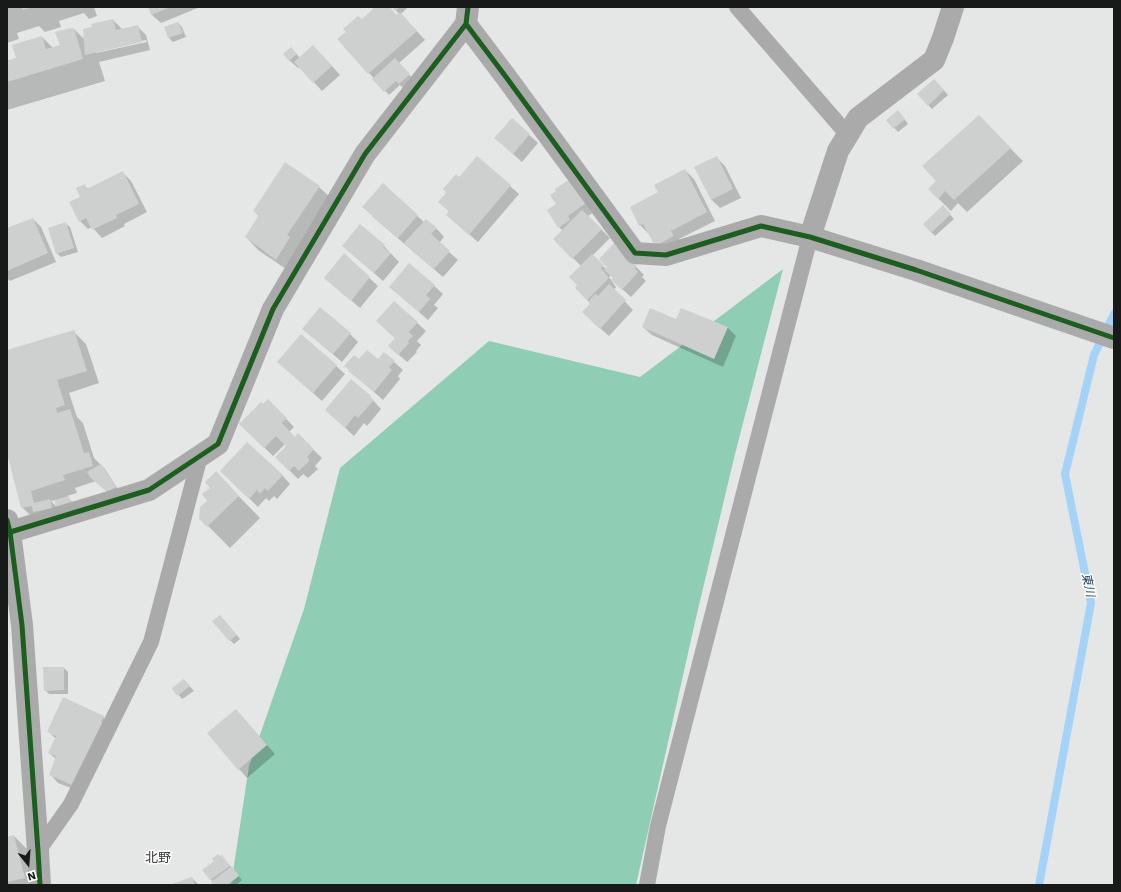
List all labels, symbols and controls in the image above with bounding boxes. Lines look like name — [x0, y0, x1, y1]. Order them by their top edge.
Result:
water label: 東川 — [1078, 572, 1098, 598]
north arrow — [8, 844, 48, 884]
district label: 北野 — [145, 850, 171, 866]
text: N — [26, 869, 37, 883]

